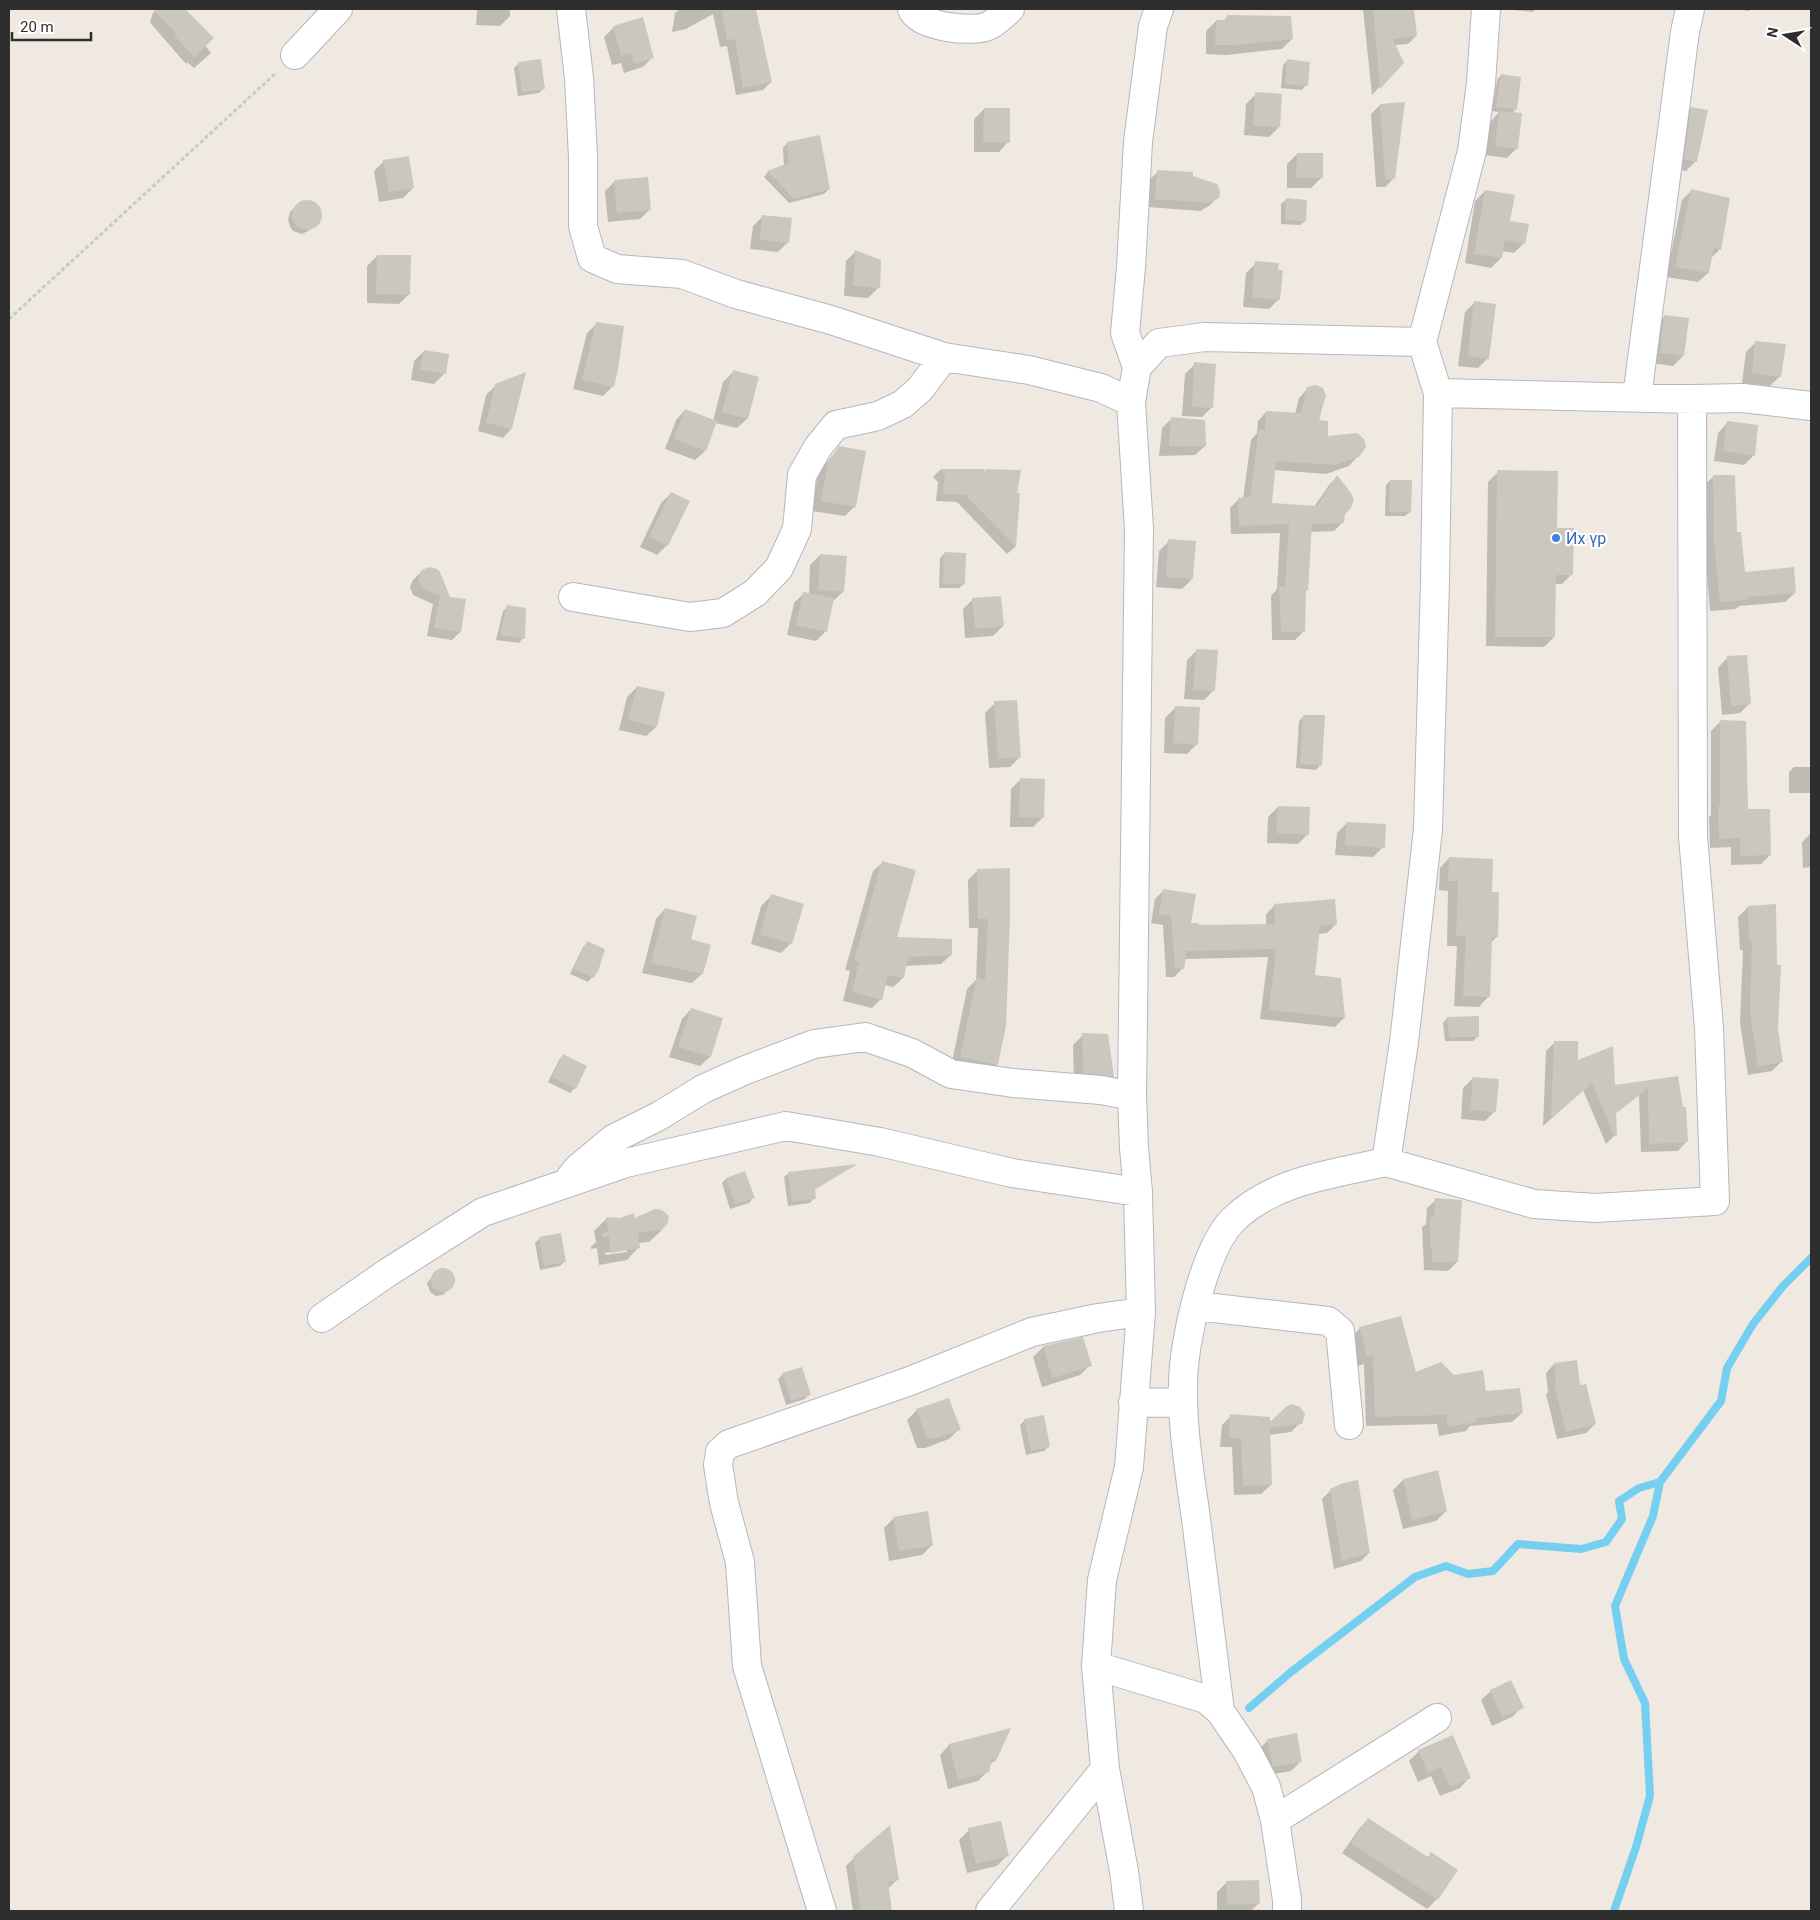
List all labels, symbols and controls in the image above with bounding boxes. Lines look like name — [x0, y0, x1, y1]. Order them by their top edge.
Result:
scale bar — [12, 10, 91, 42]
north arrow — [1760, 10, 1810, 60]
text: 20 m — [20, 18, 54, 36]
text: N — [1763, 26, 1781, 39]
place label: Их үр — [1566, 529, 1606, 548]
marker: Их үр — [1550, 532, 1562, 544]

